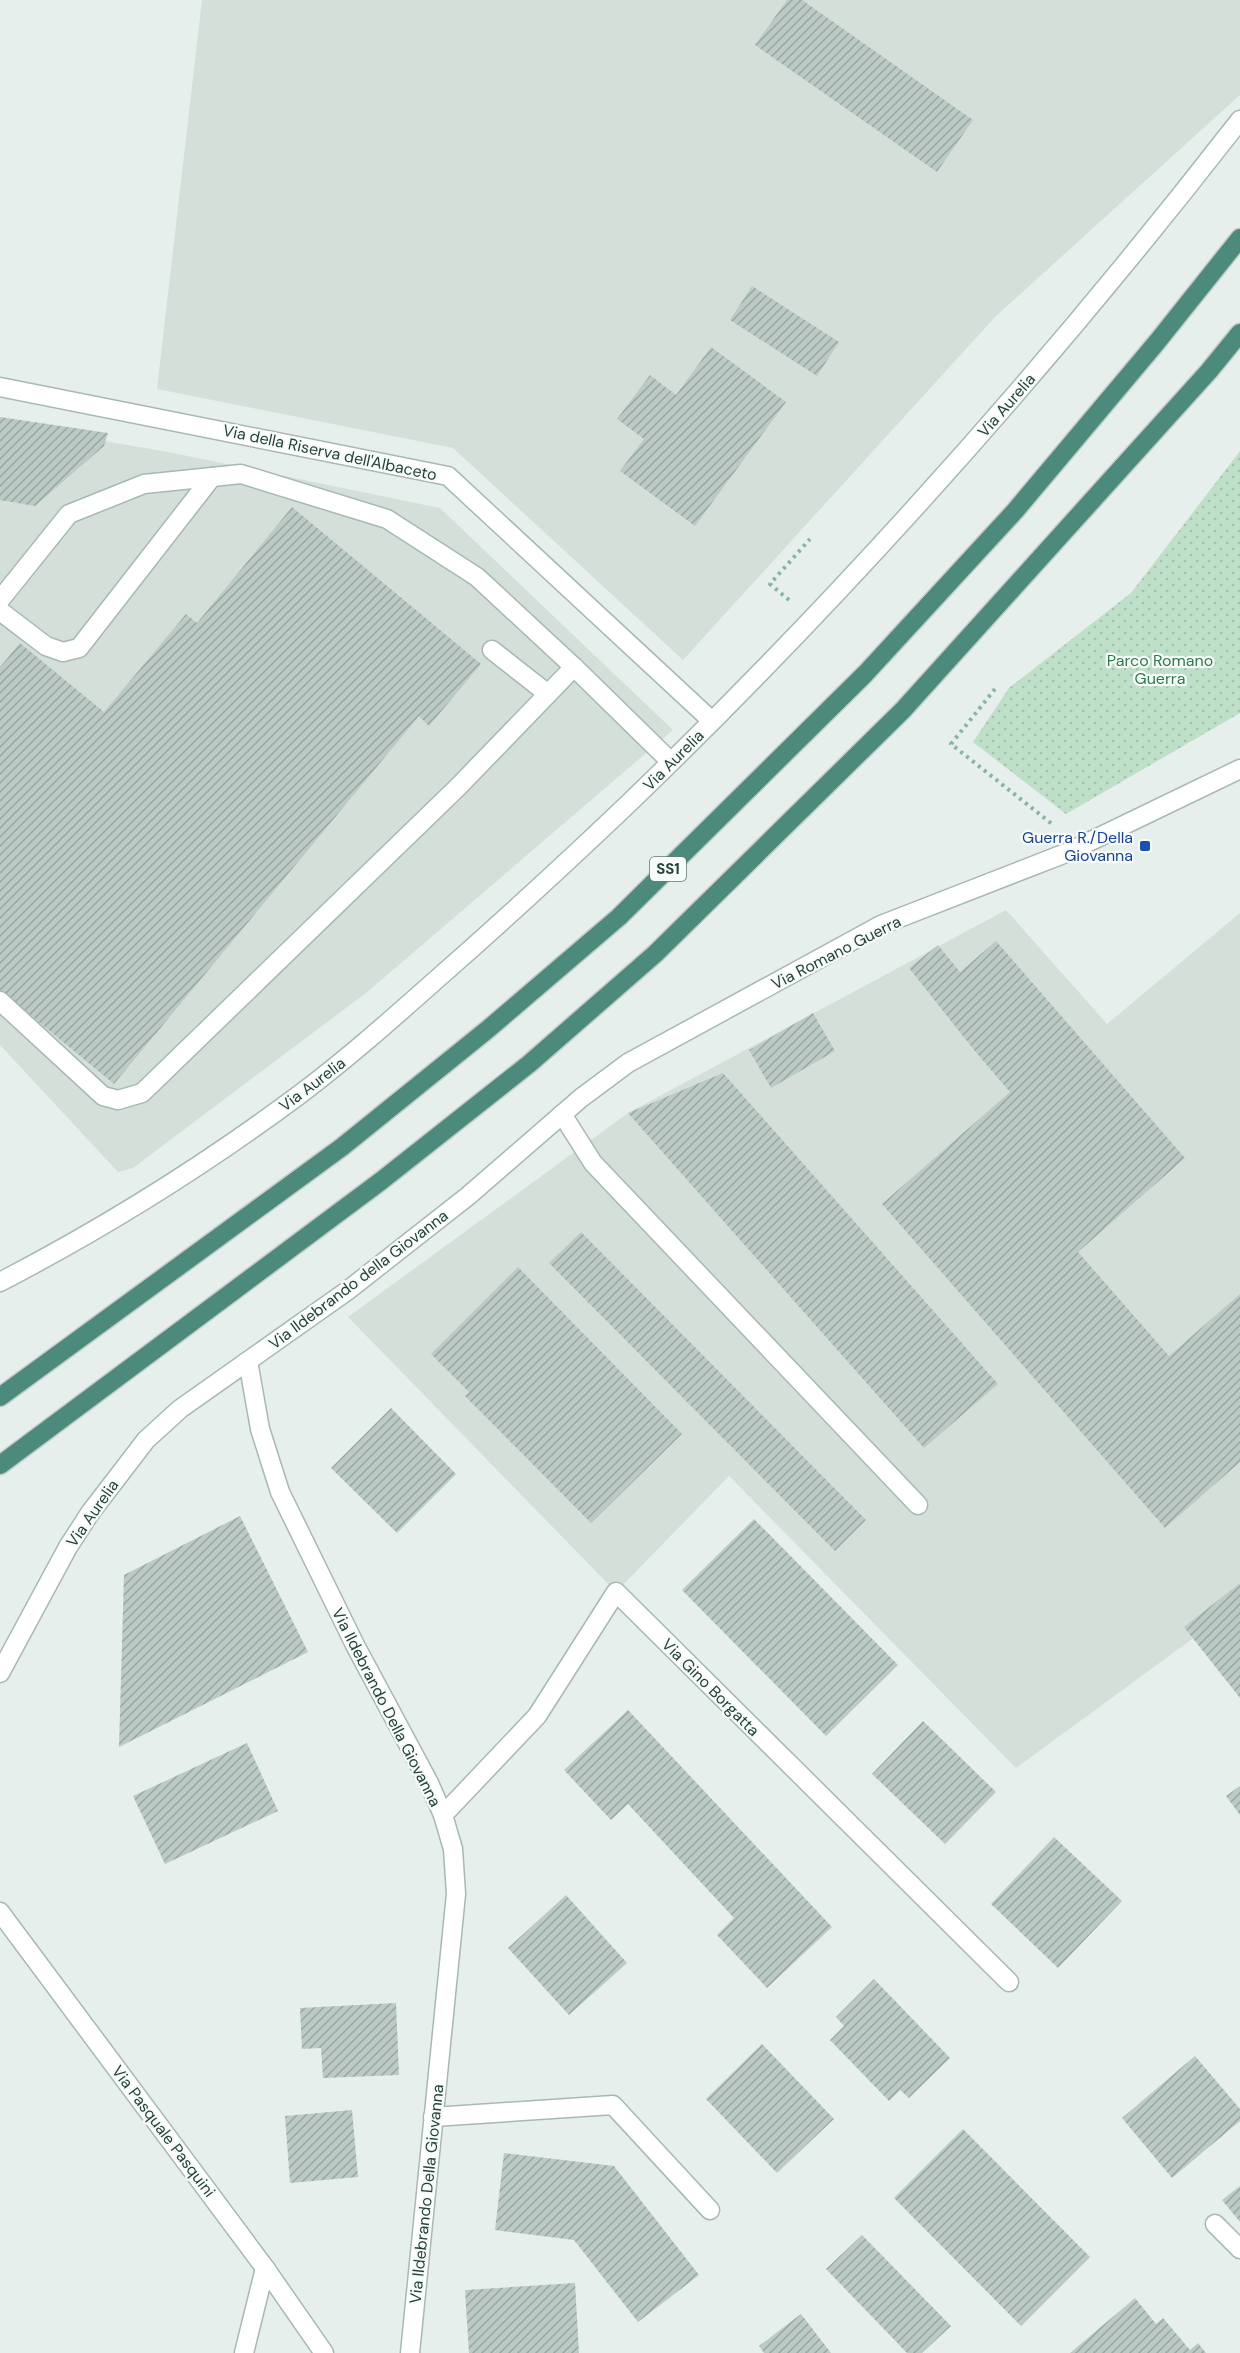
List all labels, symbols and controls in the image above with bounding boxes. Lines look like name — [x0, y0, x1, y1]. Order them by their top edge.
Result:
street label: Via Aurelia — [973, 369, 1040, 442]
street label: Via della Riserva dell'Albaceto — [221, 420, 439, 485]
park label: Parco Romano Guerra — [1107, 650, 1213, 689]
street label: Via Aurelia — [638, 725, 708, 795]
place label: Guerra R./Della Giovanna — [1022, 827, 1133, 866]
marker: Guerra R./Della Giovanna — [1138, 839, 1152, 853]
road number: SS1 — [650, 857, 686, 881]
street label: Via Romano Guerra — [768, 911, 905, 994]
street label: Via Aurelia — [275, 1053, 350, 1116]
street label: Via Ildebrando della Giovanna — [264, 1205, 452, 1354]
street label: Via Aurelia — [61, 1475, 123, 1551]
street label: Via Ildebrando Della Giovanna — [327, 1604, 446, 1810]
street label: Via Gino Borgatta — [657, 1634, 764, 1741]
street label: Via Pasquale Pasquini — [107, 2061, 220, 2201]
street label: Via Ildebrando Della Giovanna — [405, 2083, 448, 2305]

